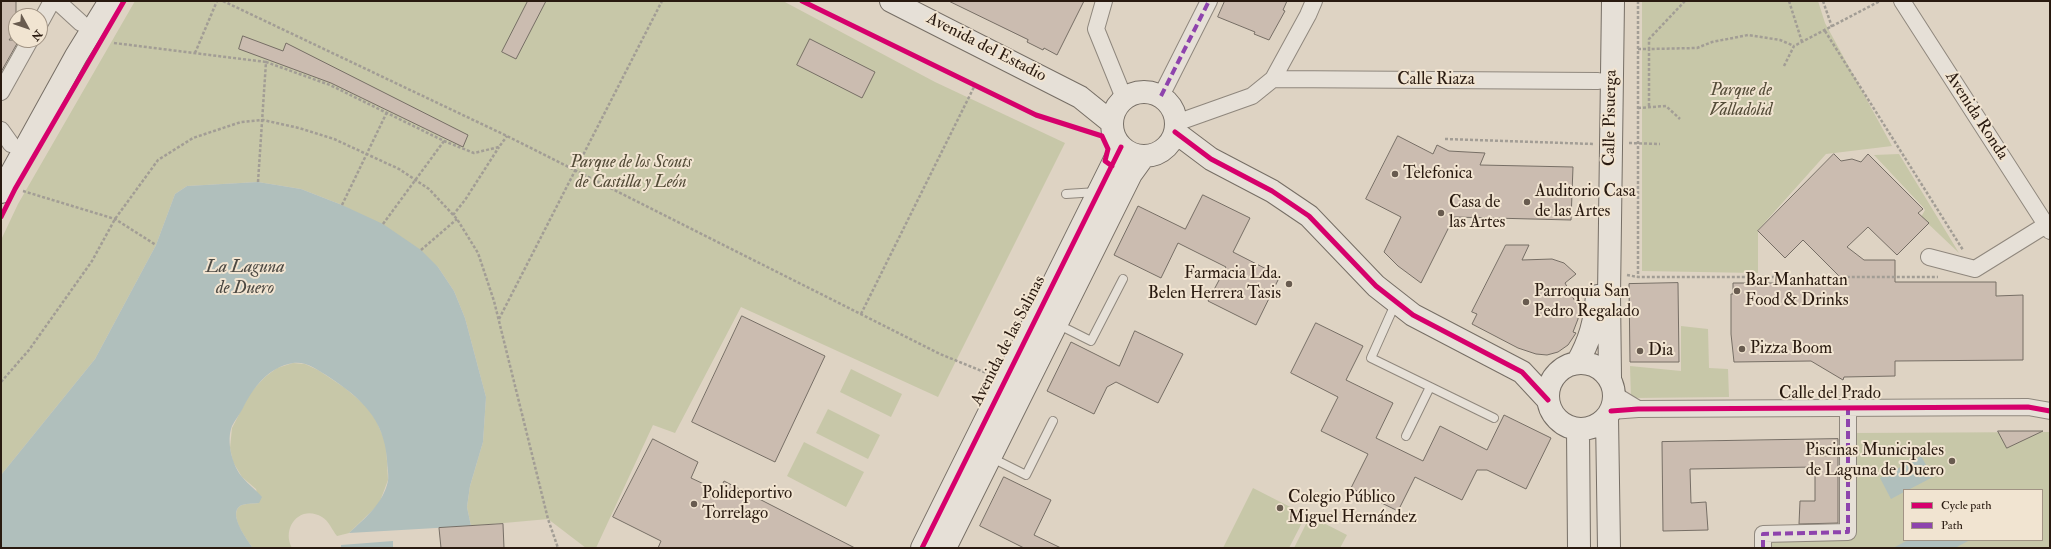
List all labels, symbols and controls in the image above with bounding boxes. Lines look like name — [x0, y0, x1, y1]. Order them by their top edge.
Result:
north arrow — [8, 8, 48, 48]
street label: Avenida del Estadio — [923, 9, 1049, 87]
text: N — [29, 27, 45, 43]
street label: Avenida Ronda — [1940, 68, 2012, 164]
street label: Calle Riaza — [1397, 70, 1475, 90]
street label: Calle Pisuerga — [1600, 70, 1622, 166]
park label: Parque de Valladolid — [1710, 81, 1772, 121]
park label: Parque de los Scouts de Castilla y León — [570, 153, 692, 193]
place label: Telefonica — [1403, 164, 1473, 184]
marker: Telefonica — [1390, 169, 1400, 179]
place label: Auditorio Casa de las Artes — [1535, 182, 1636, 222]
place label: Casa de las Artes — [1449, 193, 1505, 233]
marker: Auditorio Casa de las Artes — [1522, 197, 1532, 207]
marker: Casa de las Artes — [1436, 208, 1446, 218]
water label: La Laguna de Duero — [205, 257, 285, 300]
place label: Farmacia Lda. Belen Herrera Tasis — [1148, 264, 1281, 304]
place label: Bar Manhattan Food & Drinks — [1745, 271, 1849, 311]
street label: Avenida de las Salinas — [967, 272, 1051, 410]
marker: Farmacia Lda. Belen Herrera Tasis — [1284, 279, 1294, 289]
place label: Parroquia San Pedro Regalado — [1534, 282, 1639, 322]
marker: Bar Manhattan Food & Drinks — [1732, 286, 1742, 296]
marker: Parroquia San Pedro Regalado — [1521, 297, 1531, 307]
place label: Pizza Boom — [1750, 339, 1832, 359]
place label: Dia — [1648, 341, 1673, 361]
marker: Pizza Boom — [1737, 344, 1747, 354]
marker: Dia — [1635, 346, 1645, 356]
street label: Calle del Prado — [1779, 384, 1881, 404]
place label: Piscinas Municipales de Laguna de Duero — [1805, 441, 1944, 481]
marker: Piscinas Municipales de Laguna de Duero — [1947, 456, 1957, 466]
place label: Polideportivo Torrelago — [702, 484, 792, 524]
place label: Colegio Público Miguel Hernández — [1288, 488, 1417, 528]
legend — [1903, 489, 2043, 541]
text: Cycle path — [1941, 498, 1991, 513]
marker: Polideportivo Torrelago — [689, 499, 699, 509]
marker: Colegio Público Miguel Hernández — [1275, 503, 1285, 513]
text: Path — [1941, 518, 1963, 533]

